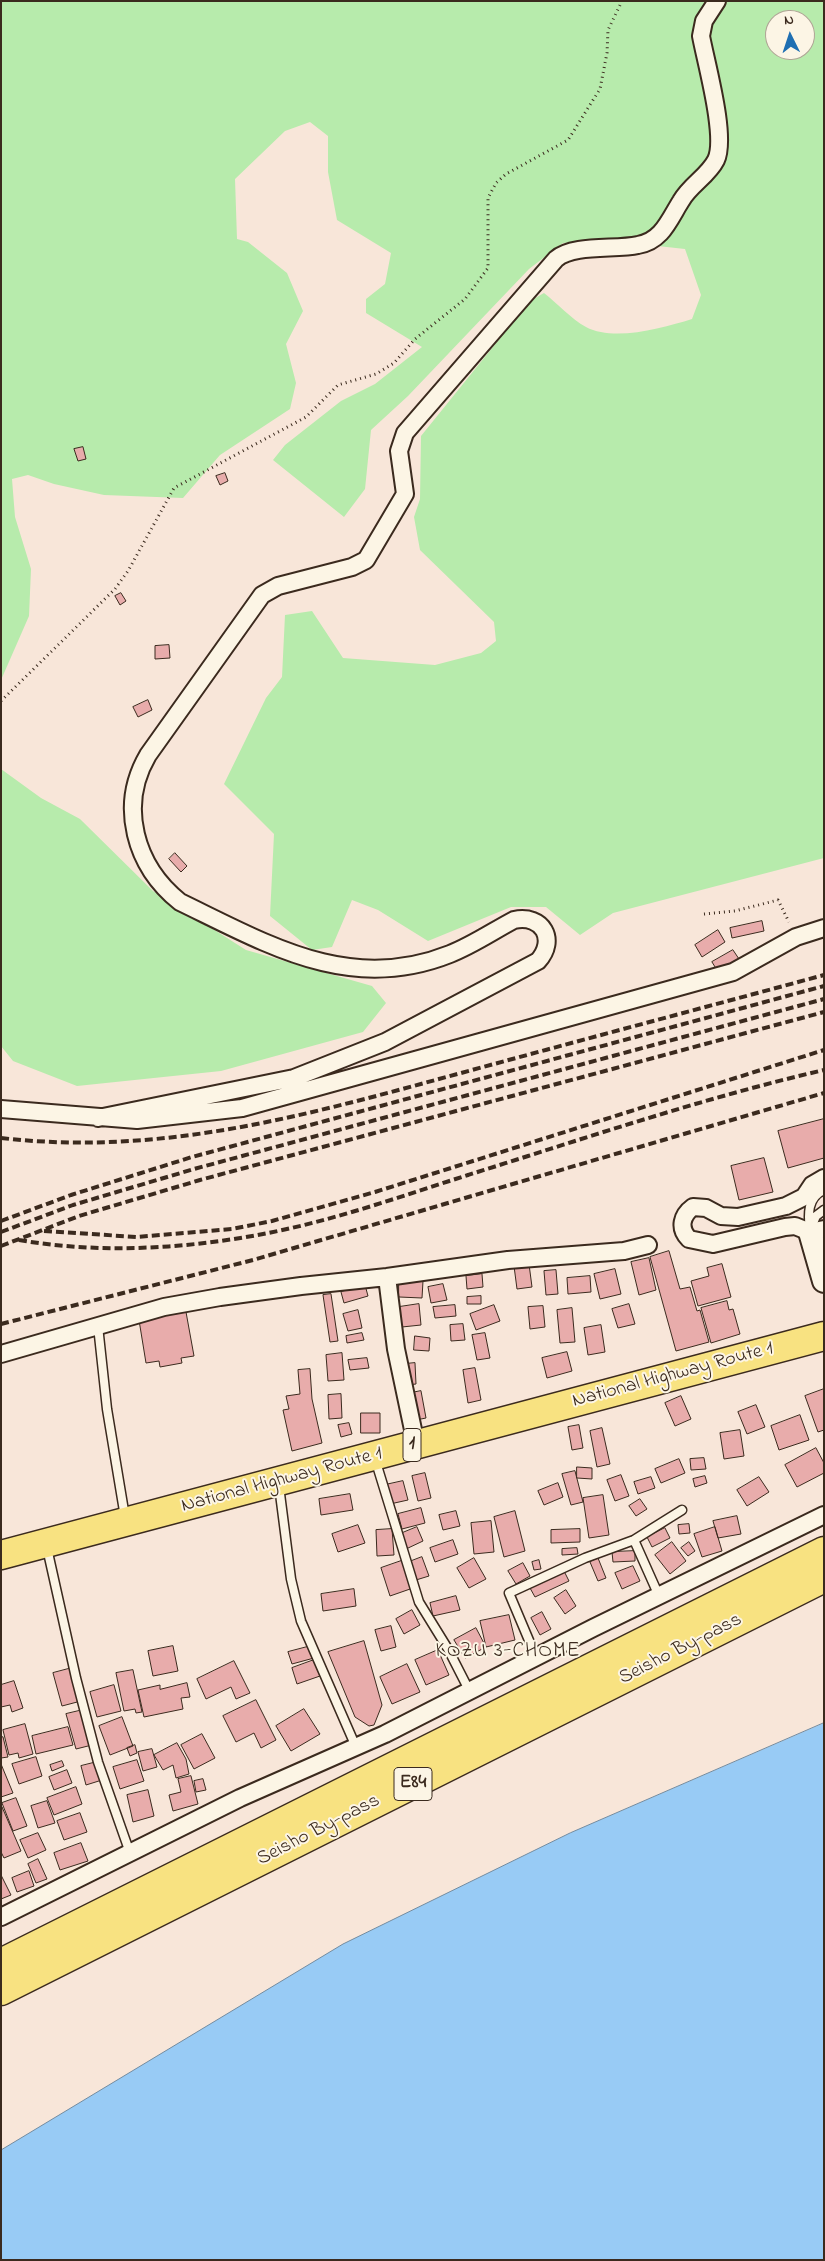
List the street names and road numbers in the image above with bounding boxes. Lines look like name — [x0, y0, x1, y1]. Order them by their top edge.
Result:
street label: National Highway Route 1 — [570, 1338, 776, 1414]
road number: 1 — [403, 1428, 421, 1462]
street label: National Highway Route 1 — [179, 1443, 385, 1519]
street label: Seisho By-pass — [616, 1609, 746, 1691]
road number: E84 — [394, 1768, 432, 1800]
street label: Seisho By-pass — [254, 1790, 384, 1872]

